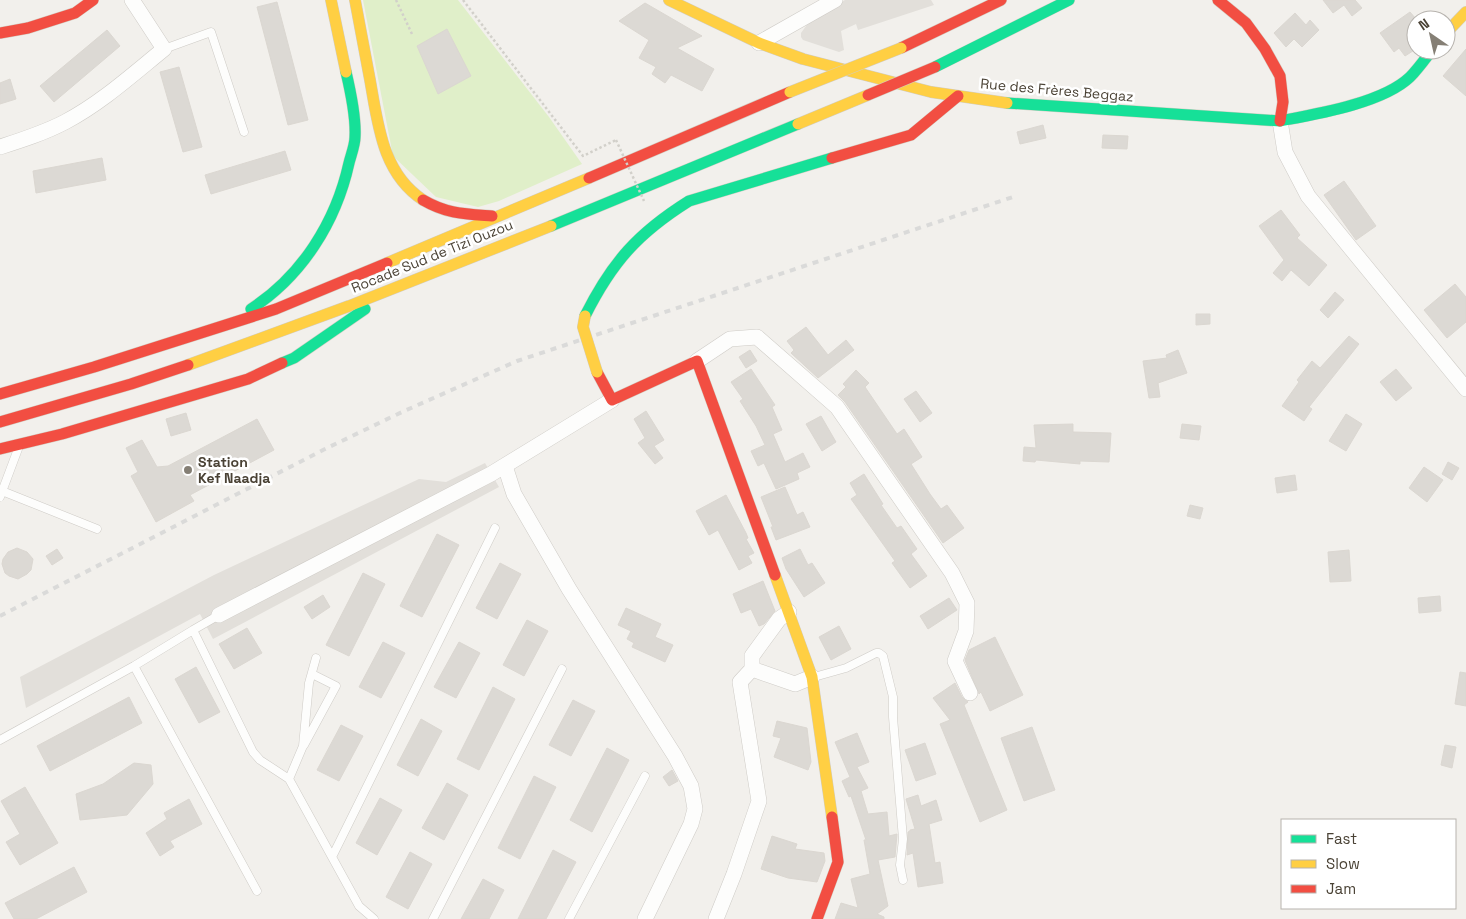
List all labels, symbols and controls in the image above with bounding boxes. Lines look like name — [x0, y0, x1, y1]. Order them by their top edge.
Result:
north arrow — [1406, 10, 1456, 60]
text: N — [1415, 14, 1433, 34]
street label: Rue des Frères Beggaz — [980, 74, 1134, 106]
street label: Rocade Sud de Tizi Ouzou — [348, 215, 516, 297]
place label: Station Kef Naadja — [198, 453, 270, 487]
marker: Station Kef Naadja — [182, 464, 194, 476]
legend — [1281, 819, 1456, 909]
text: Fast — [1326, 829, 1357, 848]
text: Slow — [1326, 854, 1360, 873]
text: Jam — [1326, 879, 1356, 898]

